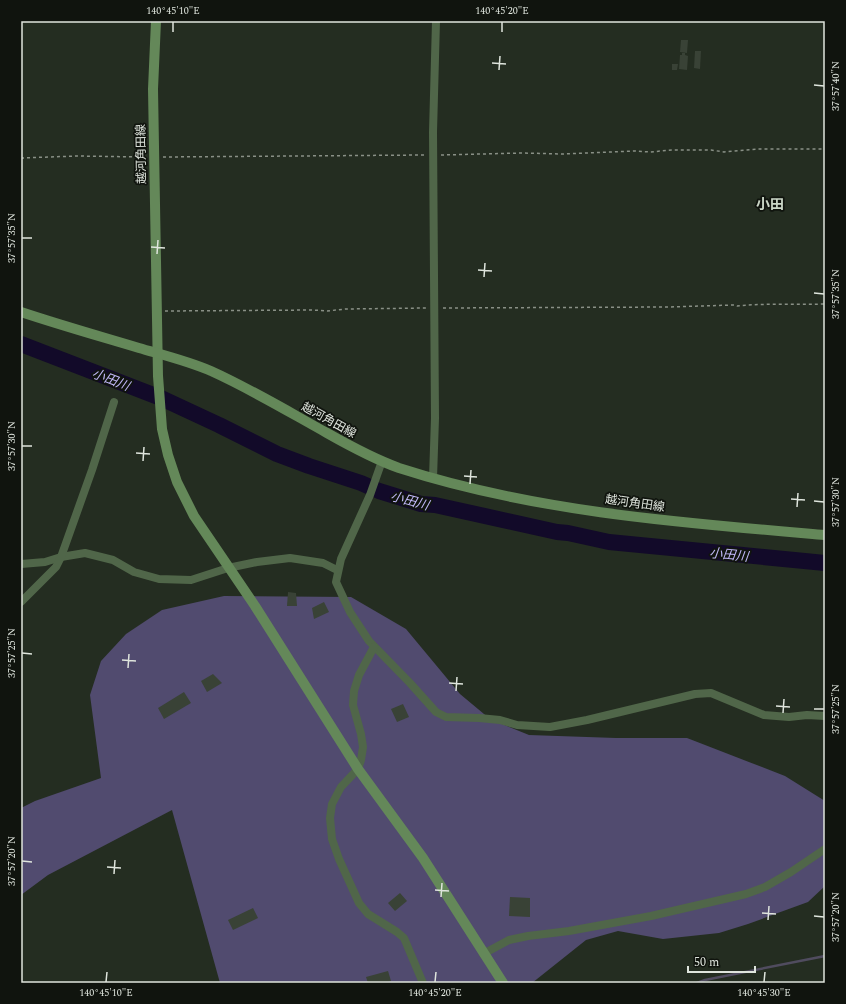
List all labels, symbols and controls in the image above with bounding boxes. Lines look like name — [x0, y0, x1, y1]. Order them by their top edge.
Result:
text: 140°45'10"E — [146, 3, 200, 19]
text: 140°45'20"E — [475, 3, 529, 19]
text: 37°57'40"N — [828, 61, 844, 111]
street label: 越河角田線 — [131, 124, 152, 184]
district label: 小田 — [756, 194, 784, 215]
text: 37°57'35"N — [4, 213, 20, 263]
text: 37°57'35"N — [828, 269, 844, 319]
water label: 小田川 — [89, 364, 134, 397]
street label: 越河角田線 — [298, 398, 360, 443]
text: 37°57'30"N — [4, 421, 20, 471]
text: 37°57'30"N — [828, 477, 844, 527]
water label: 小田川 — [388, 486, 433, 516]
street label: 越河角田線 — [604, 490, 666, 517]
water label: 小田川 — [708, 543, 751, 567]
text: 37°57'25"N — [4, 628, 20, 678]
text: 37°57'25"N — [828, 684, 844, 734]
text: 37°57'20"N — [4, 836, 20, 886]
text: 37°57'20"N — [828, 892, 844, 942]
scale bar — [688, 948, 755, 974]
text: 50 m — [694, 953, 719, 972]
text: 140°45'10"E — [79, 985, 133, 1001]
text: 140°45'20"E — [408, 985, 462, 1001]
text: 140°45'30"E — [737, 985, 791, 1001]

